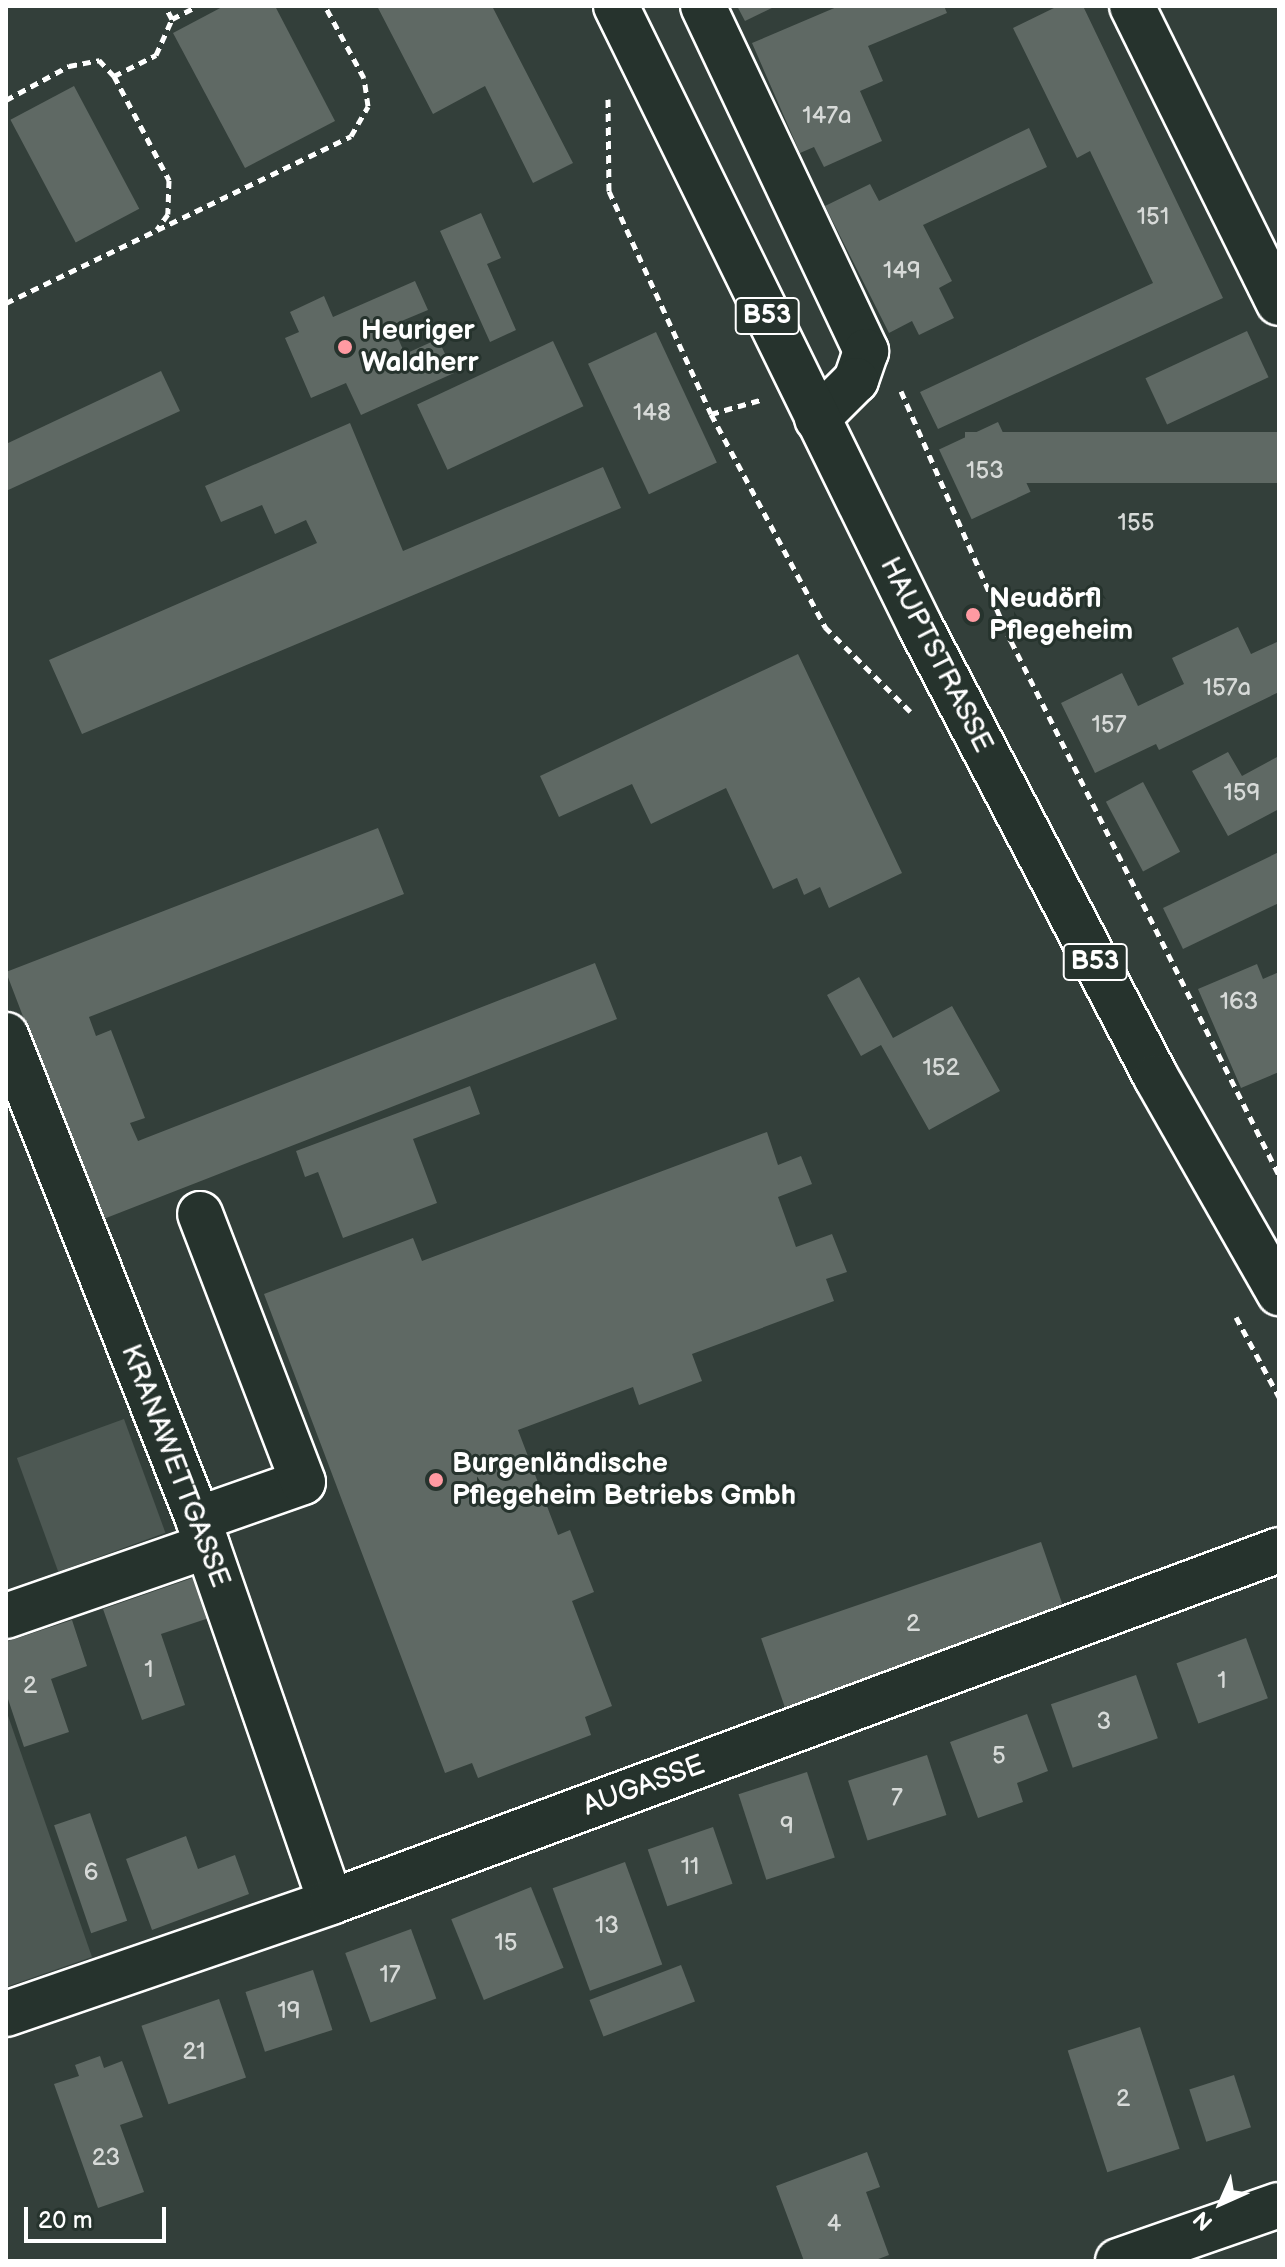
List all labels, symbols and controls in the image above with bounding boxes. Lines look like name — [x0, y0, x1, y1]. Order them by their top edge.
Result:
house number: 147a — [802, 102, 852, 130]
house number: 151 — [1137, 203, 1169, 231]
house number: 149 — [883, 257, 921, 285]
road number: B53 — [733, 294, 801, 338]
place label: Heuriger Waldherr — [361, 314, 479, 380]
marker: Heuriger Waldherr — [336, 338, 354, 356]
house number: 148 — [633, 399, 671, 427]
house number: 153 — [966, 457, 1004, 485]
house number: 155 — [1118, 509, 1154, 537]
street label: HAUPTSTRASSE — [872, 552, 1000, 758]
place label: Neudörfl Pflegeheim — [989, 582, 1133, 648]
marker: Neudörfl Pflegeheim — [964, 606, 982, 624]
house number: 157a — [1203, 674, 1251, 702]
house number: 157 — [1092, 711, 1126, 739]
house number: 159 — [1224, 779, 1260, 807]
road number: B53 — [1061, 940, 1129, 984]
house number: 163 — [1220, 988, 1258, 1016]
house number: 152 — [922, 1054, 960, 1082]
street label: KRANAWETTGASSE — [113, 1340, 237, 1592]
place label: Burgenländische Pflegeheim Betriebs Gmbh — [452, 1447, 796, 1513]
marker: Burgenländische Pflegeheim Betriebs Gmbh — [427, 1471, 445, 1489]
house number: 2 — [906, 1610, 920, 1638]
house number: 1 — [144, 1656, 154, 1684]
house number: 1 — [1217, 1667, 1227, 1695]
house number: 2 — [23, 1672, 37, 1700]
house number: 3 — [1097, 1708, 1111, 1736]
house number: 5 — [992, 1742, 1006, 1770]
street label: AUGASSE — [579, 1749, 709, 1823]
house number: 7 — [891, 1784, 903, 1812]
house number: 9 — [780, 1812, 794, 1840]
house number: 11 — [681, 1853, 699, 1881]
house number: 6 — [84, 1859, 98, 1887]
house number: 13 — [595, 1912, 619, 1940]
house number: 15 — [494, 1929, 518, 1957]
house number: 17 — [379, 1961, 401, 1989]
house number: 19 — [277, 1997, 301, 2025]
house number: 21 — [182, 2038, 206, 2066]
house number: 2 — [1116, 2085, 1130, 2113]
house number: 23 — [92, 2144, 120, 2172]
north arrow — [1181, 2163, 1261, 2243]
scale bar — [28, 2191, 170, 2241]
text: N — [1188, 2205, 1219, 2236]
text: 20 m — [38, 2206, 93, 2235]
house number: 4 — [827, 2210, 841, 2238]

